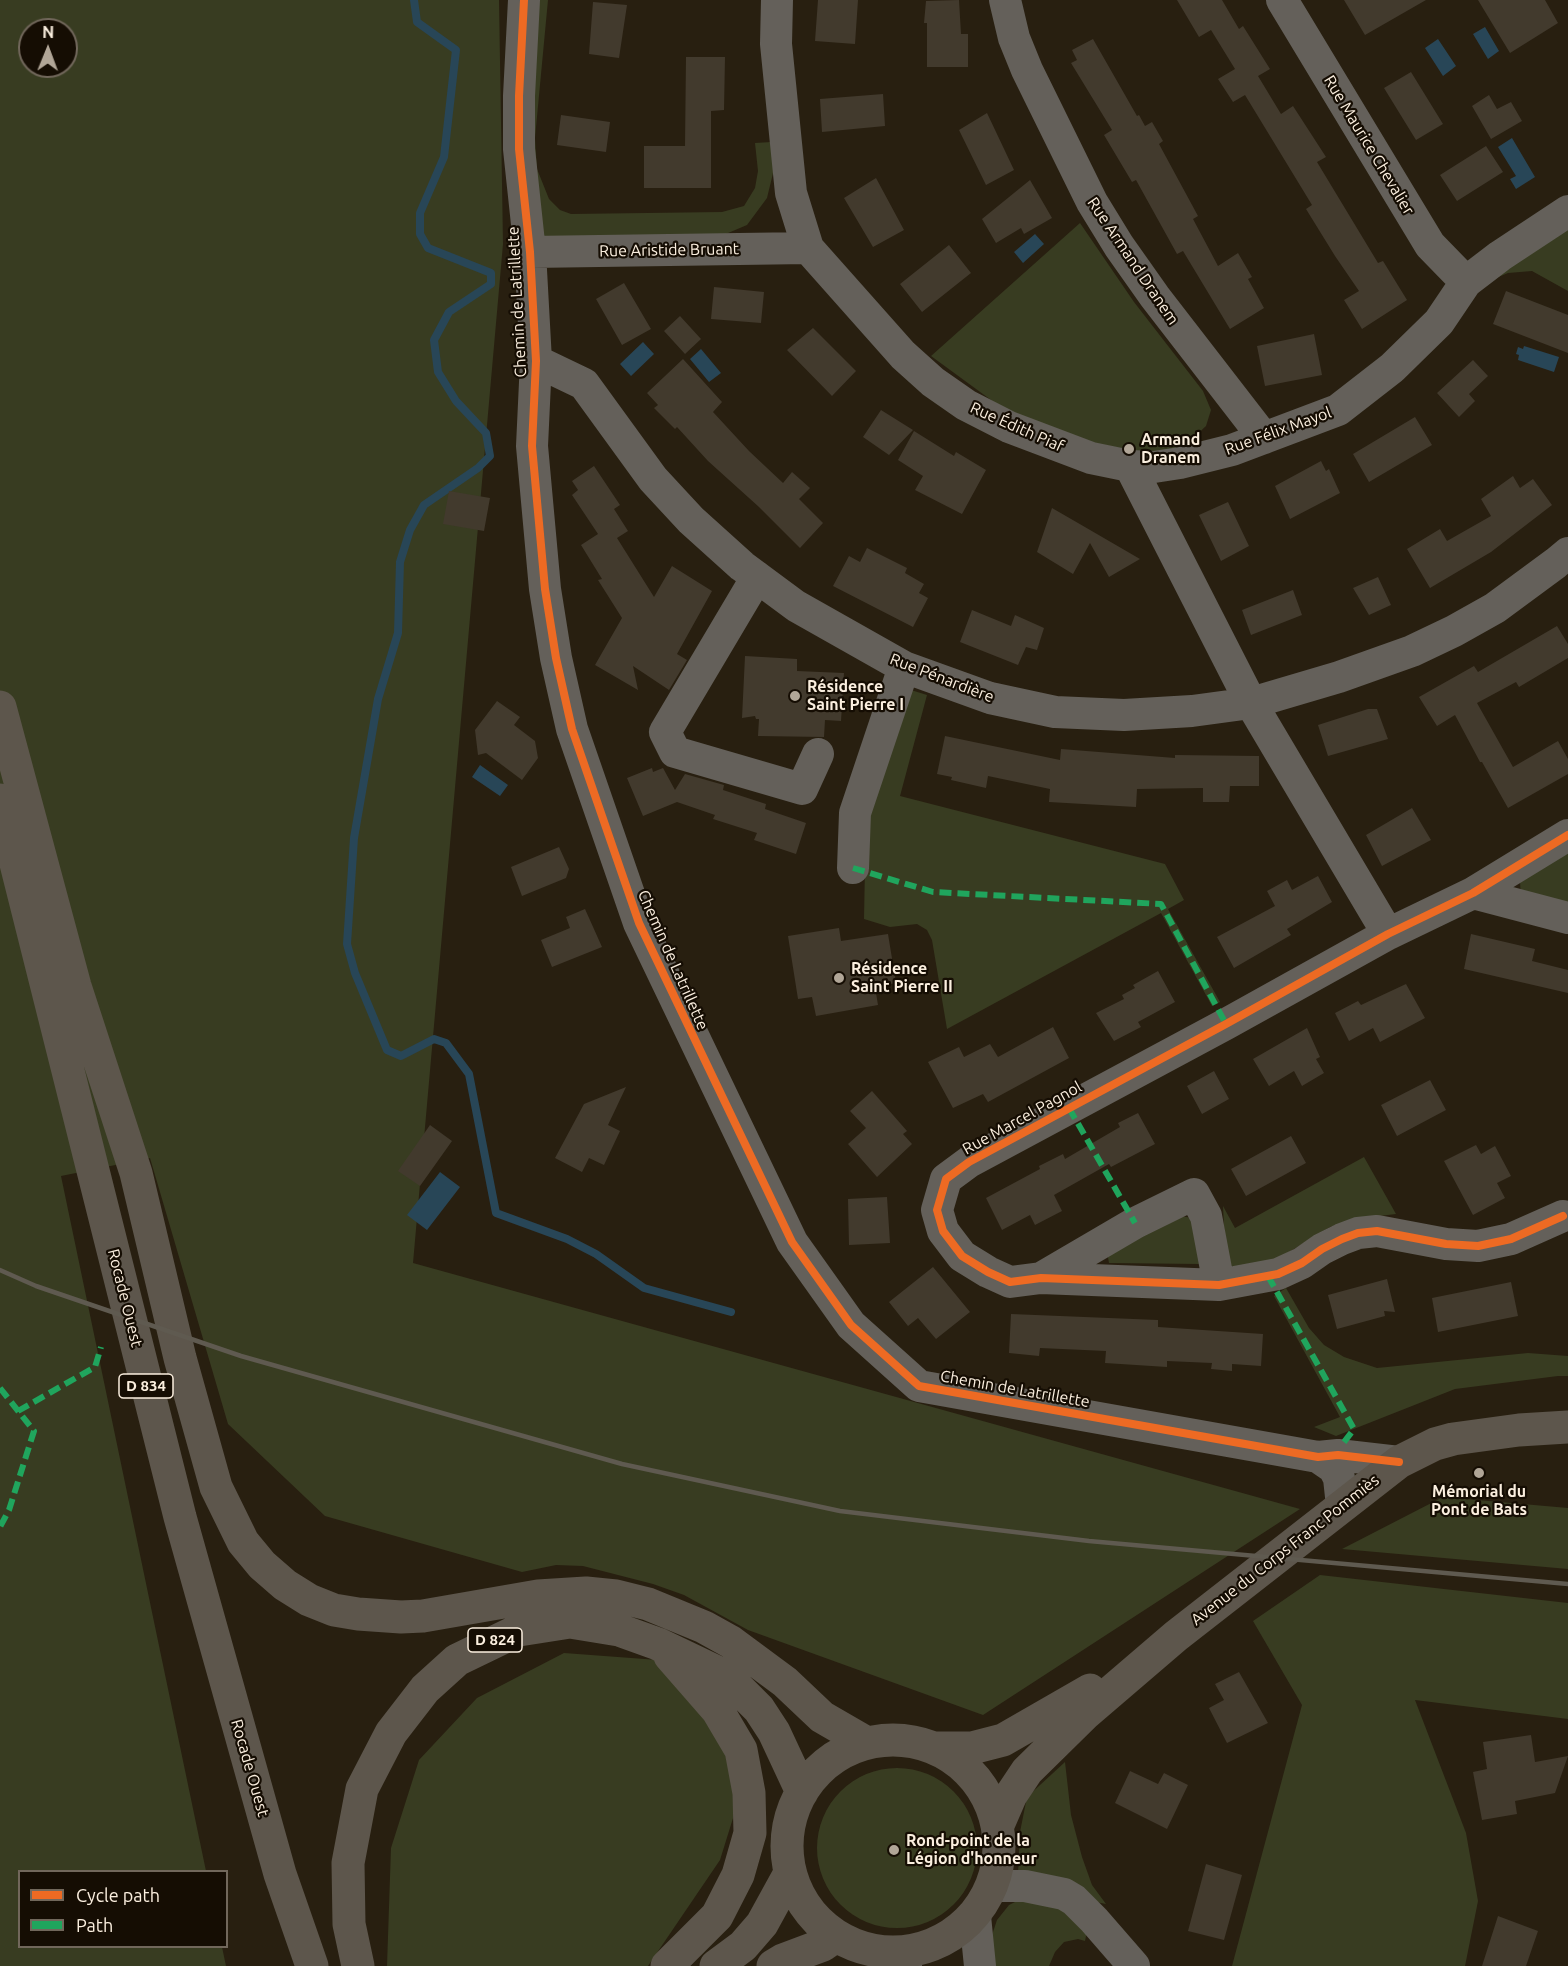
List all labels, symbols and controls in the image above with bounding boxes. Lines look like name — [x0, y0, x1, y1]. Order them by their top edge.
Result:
north arrow — [18, 18, 78, 78]
text: N — [42, 23, 54, 41]
street label: Rue Maurice Chevalier — [1320, 72, 1418, 218]
street label: Rue Armand Dranem — [1083, 194, 1183, 328]
street label: Chemin de Latrillette — [503, 226, 531, 378]
street label: Rue Aristide Bruant — [599, 239, 739, 261]
street label: Rue Édith Piaf — [967, 398, 1067, 456]
street label: Rue Félix Mayol — [1222, 403, 1334, 459]
place label: Armand Dranem — [1141, 430, 1200, 468]
marker: Armand Dranem — [1122, 442, 1136, 456]
street label: Rue Pénardière — [887, 649, 997, 707]
place label: Résidence Saint Pierre I — [807, 677, 904, 715]
marker: Résidence Saint Pierre I — [788, 689, 802, 703]
street label: Chemin de Latrillette — [633, 887, 713, 1033]
place label: Résidence Saint Pierre II — [851, 959, 953, 997]
marker: Résidence Saint Pierre II — [832, 971, 846, 985]
street label: Rue Marcel Pagnol — [959, 1077, 1085, 1159]
street label: Rocade Ouest — [104, 1247, 146, 1349]
street label: Chemin de Latrillette — [939, 1366, 1091, 1412]
road number: D 834 — [119, 1374, 173, 1398]
marker: Mémorial du Pont de Bats — [1472, 1466, 1486, 1480]
street label: Avenue du Corps Franc Pommiès — [1187, 1471, 1383, 1629]
place label: Mémorial du Pont de Bats — [1431, 1482, 1527, 1520]
road number: D 824 — [468, 1628, 522, 1652]
street label: Rocade Ouest — [227, 1717, 273, 1819]
place label: Rond-point de la Légion d'honneur — [906, 1831, 1037, 1869]
marker: Rond-point de la Légion d'honneur — [887, 1843, 901, 1857]
legend — [18, 1870, 228, 1948]
text: Cycle path — [76, 1885, 160, 1905]
text: Path — [76, 1915, 113, 1935]

